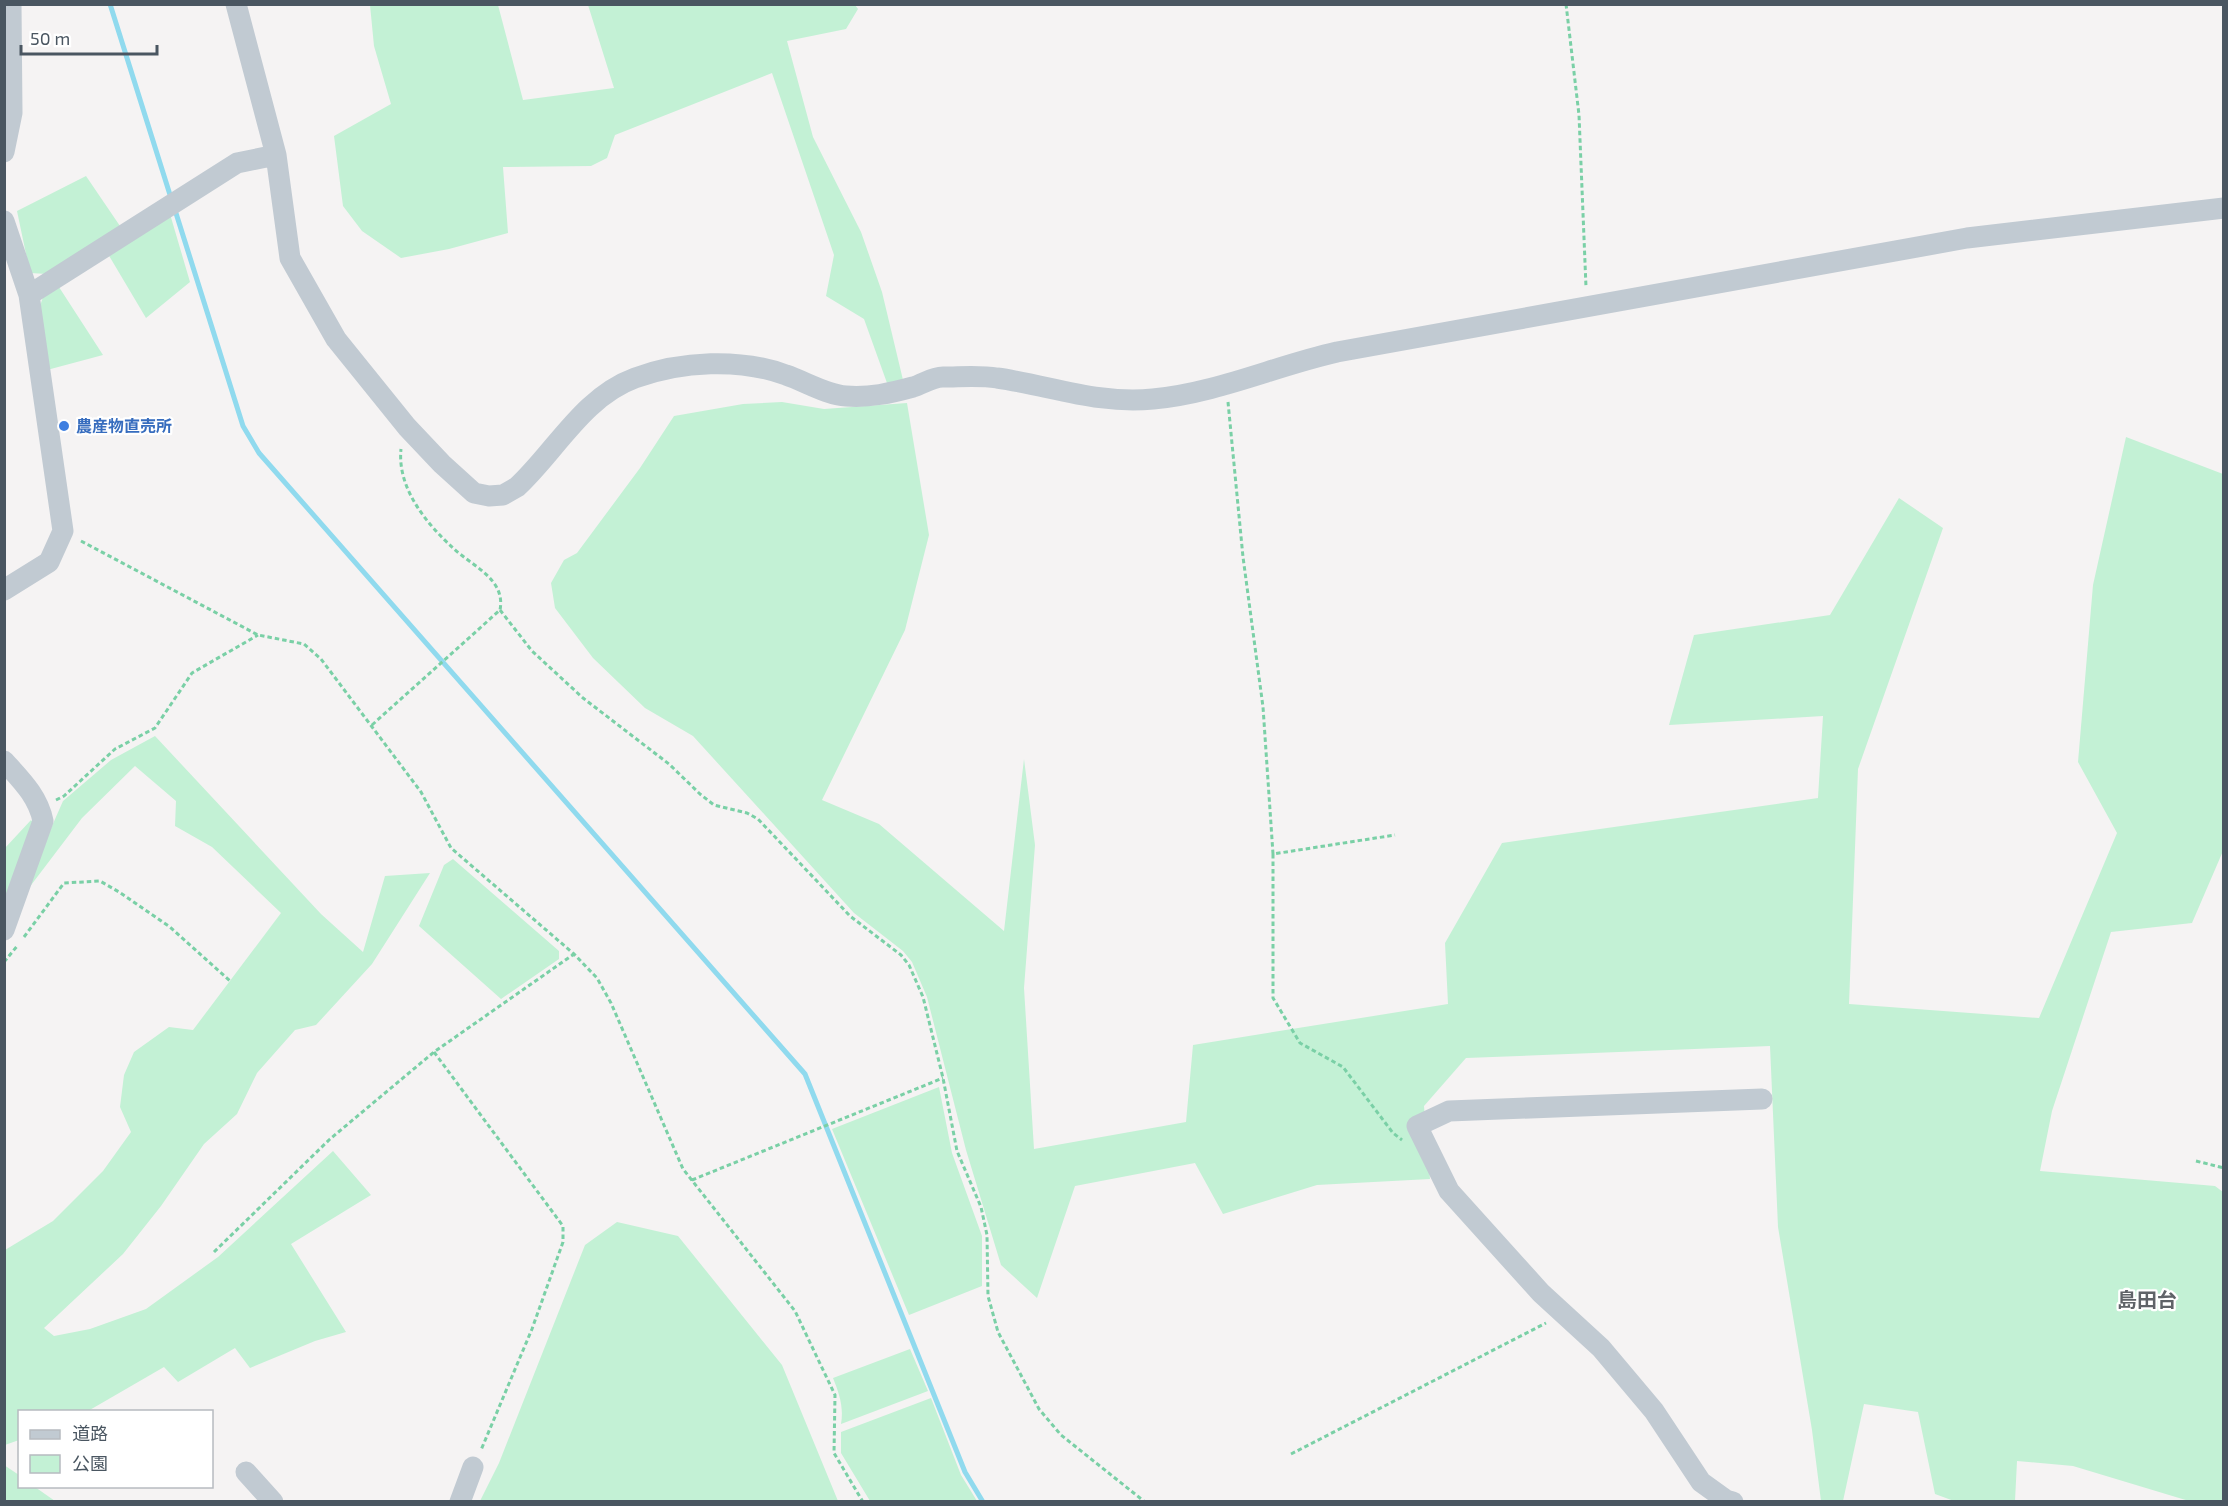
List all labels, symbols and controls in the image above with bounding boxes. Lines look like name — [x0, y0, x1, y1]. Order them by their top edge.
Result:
scale bar — [21, 18, 158, 56]
text: 50 m — [30, 27, 70, 49]
place label: 農産物直売所 — [76, 416, 172, 435]
marker: 農産物直売所 — [57, 419, 71, 433]
district label: 島田台 — [2117, 1287, 2177, 1311]
legend — [18, 1410, 213, 1488]
text: 道路 — [72, 1422, 108, 1444]
text: 公園 — [72, 1452, 108, 1474]

